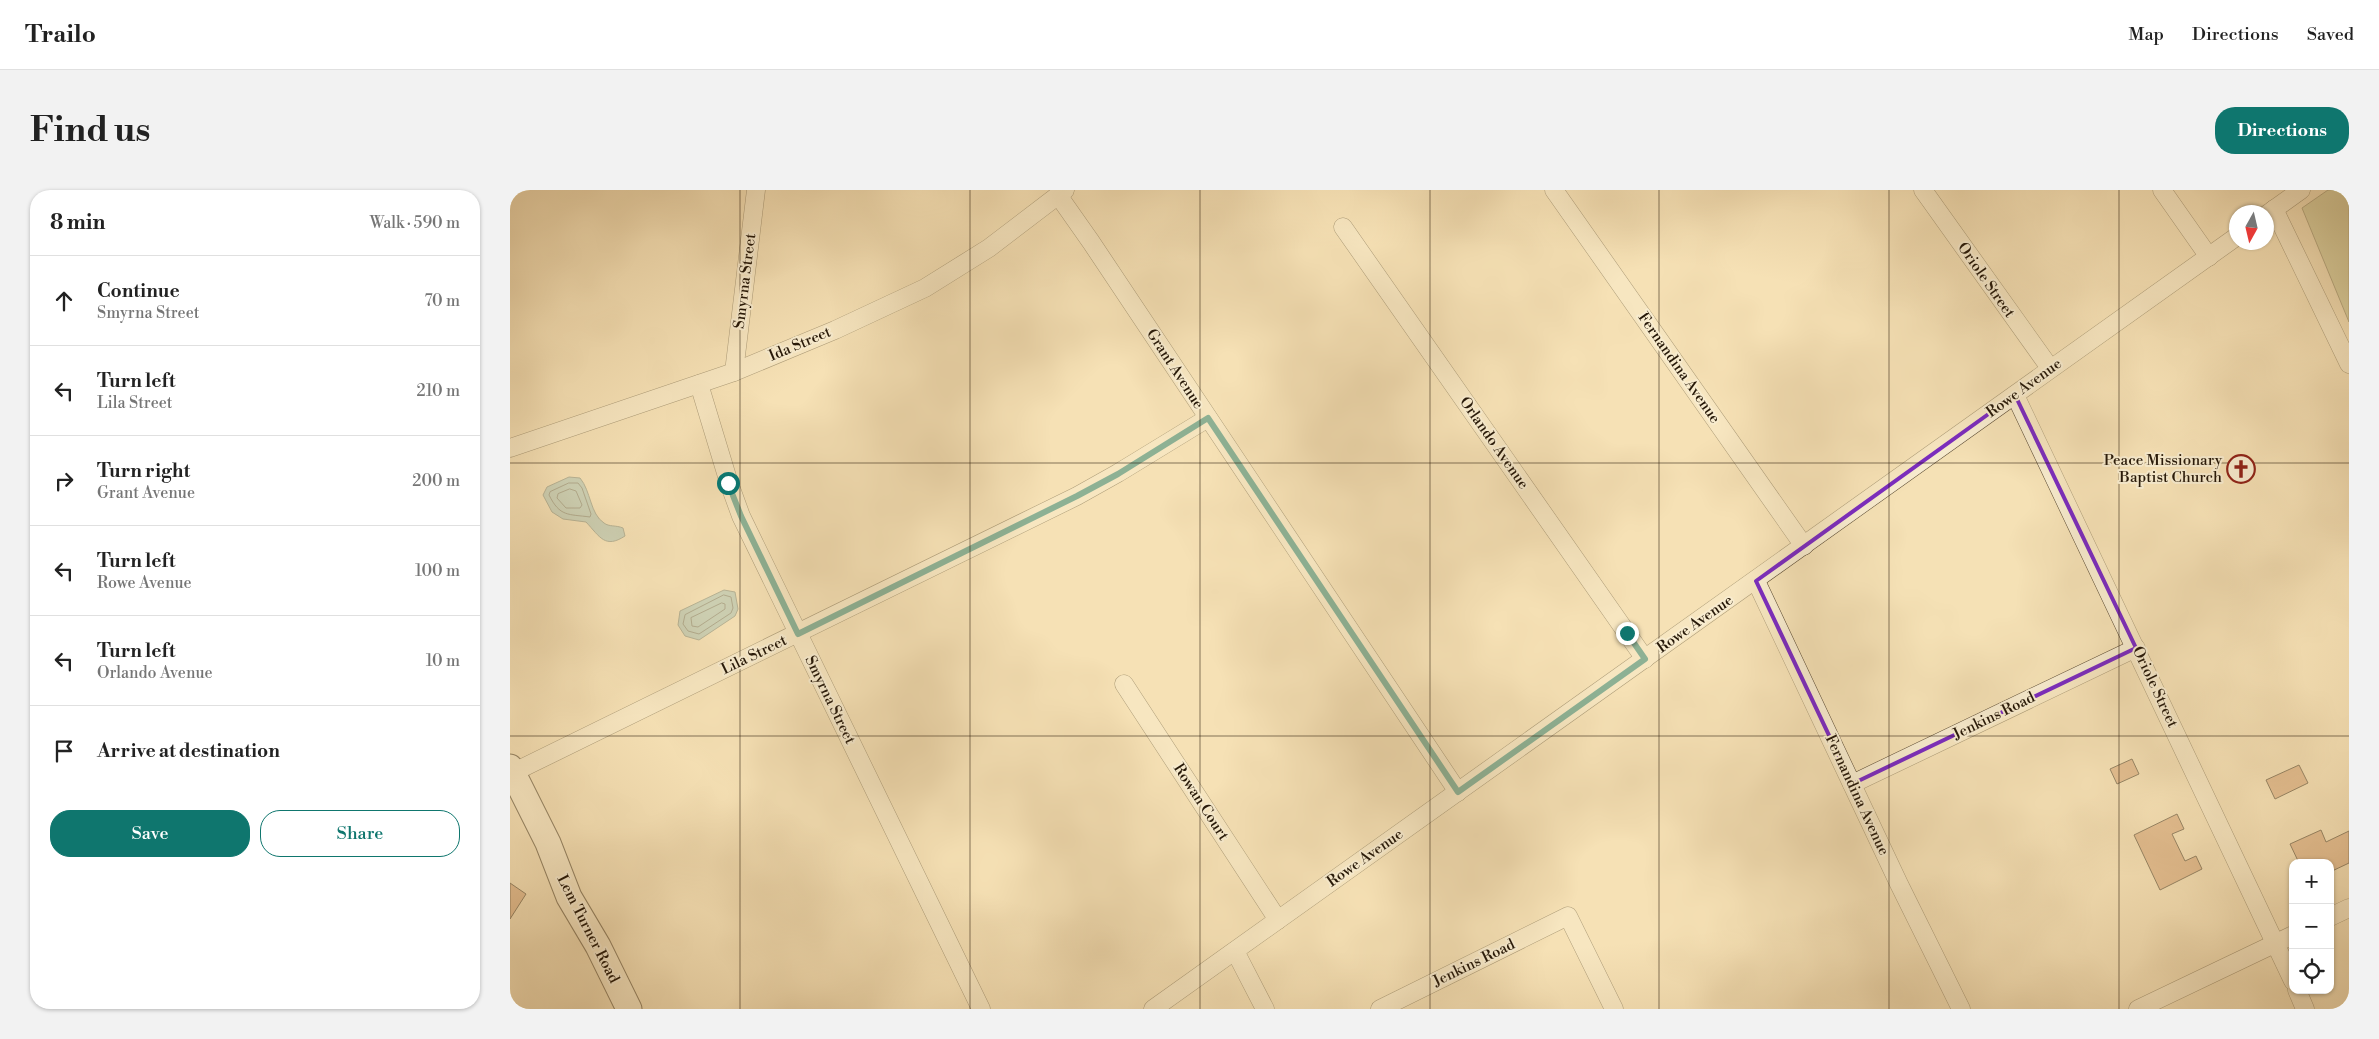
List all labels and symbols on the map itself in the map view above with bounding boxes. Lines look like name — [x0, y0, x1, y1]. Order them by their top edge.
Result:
north arrow — [2229, 205, 2274, 250]
street label: Smyrna Street — [730, 232, 760, 330]
street label: Oriole Street — [1953, 239, 2019, 322]
street label: Fernandina Avenue — [1634, 309, 1724, 427]
street label: Ida Street — [766, 322, 835, 366]
street label: Grant Avenue — [1142, 325, 1208, 413]
street label: Rowe Avenue — [1983, 354, 2065, 422]
street label: Orlando Avenue — [1455, 393, 1533, 493]
place label: Peace Missionary Baptist Church — [2104, 451, 2223, 487]
church icon: Peace Missionary Baptist Church — [2226, 454, 2256, 484]
route start — [717, 472, 740, 495]
street label: Rowe Avenue — [1653, 591, 1737, 657]
route end — [1616, 622, 1639, 645]
street label: Lila Street — [718, 631, 791, 679]
street label: Oriole Street — [2128, 643, 2182, 731]
street label: Smyrna Street — [800, 653, 860, 748]
street label: Jenkins Road — [1949, 688, 2039, 745]
street label: Fernandina Avenue — [1821, 732, 1893, 858]
street label: Rowan Court — [1169, 760, 1233, 845]
street label: Rowe Avenue — [1323, 825, 1407, 891]
street label: Lem Turner Road — [552, 872, 624, 987]
street label: Jenkins Road — [1429, 935, 1519, 992]

